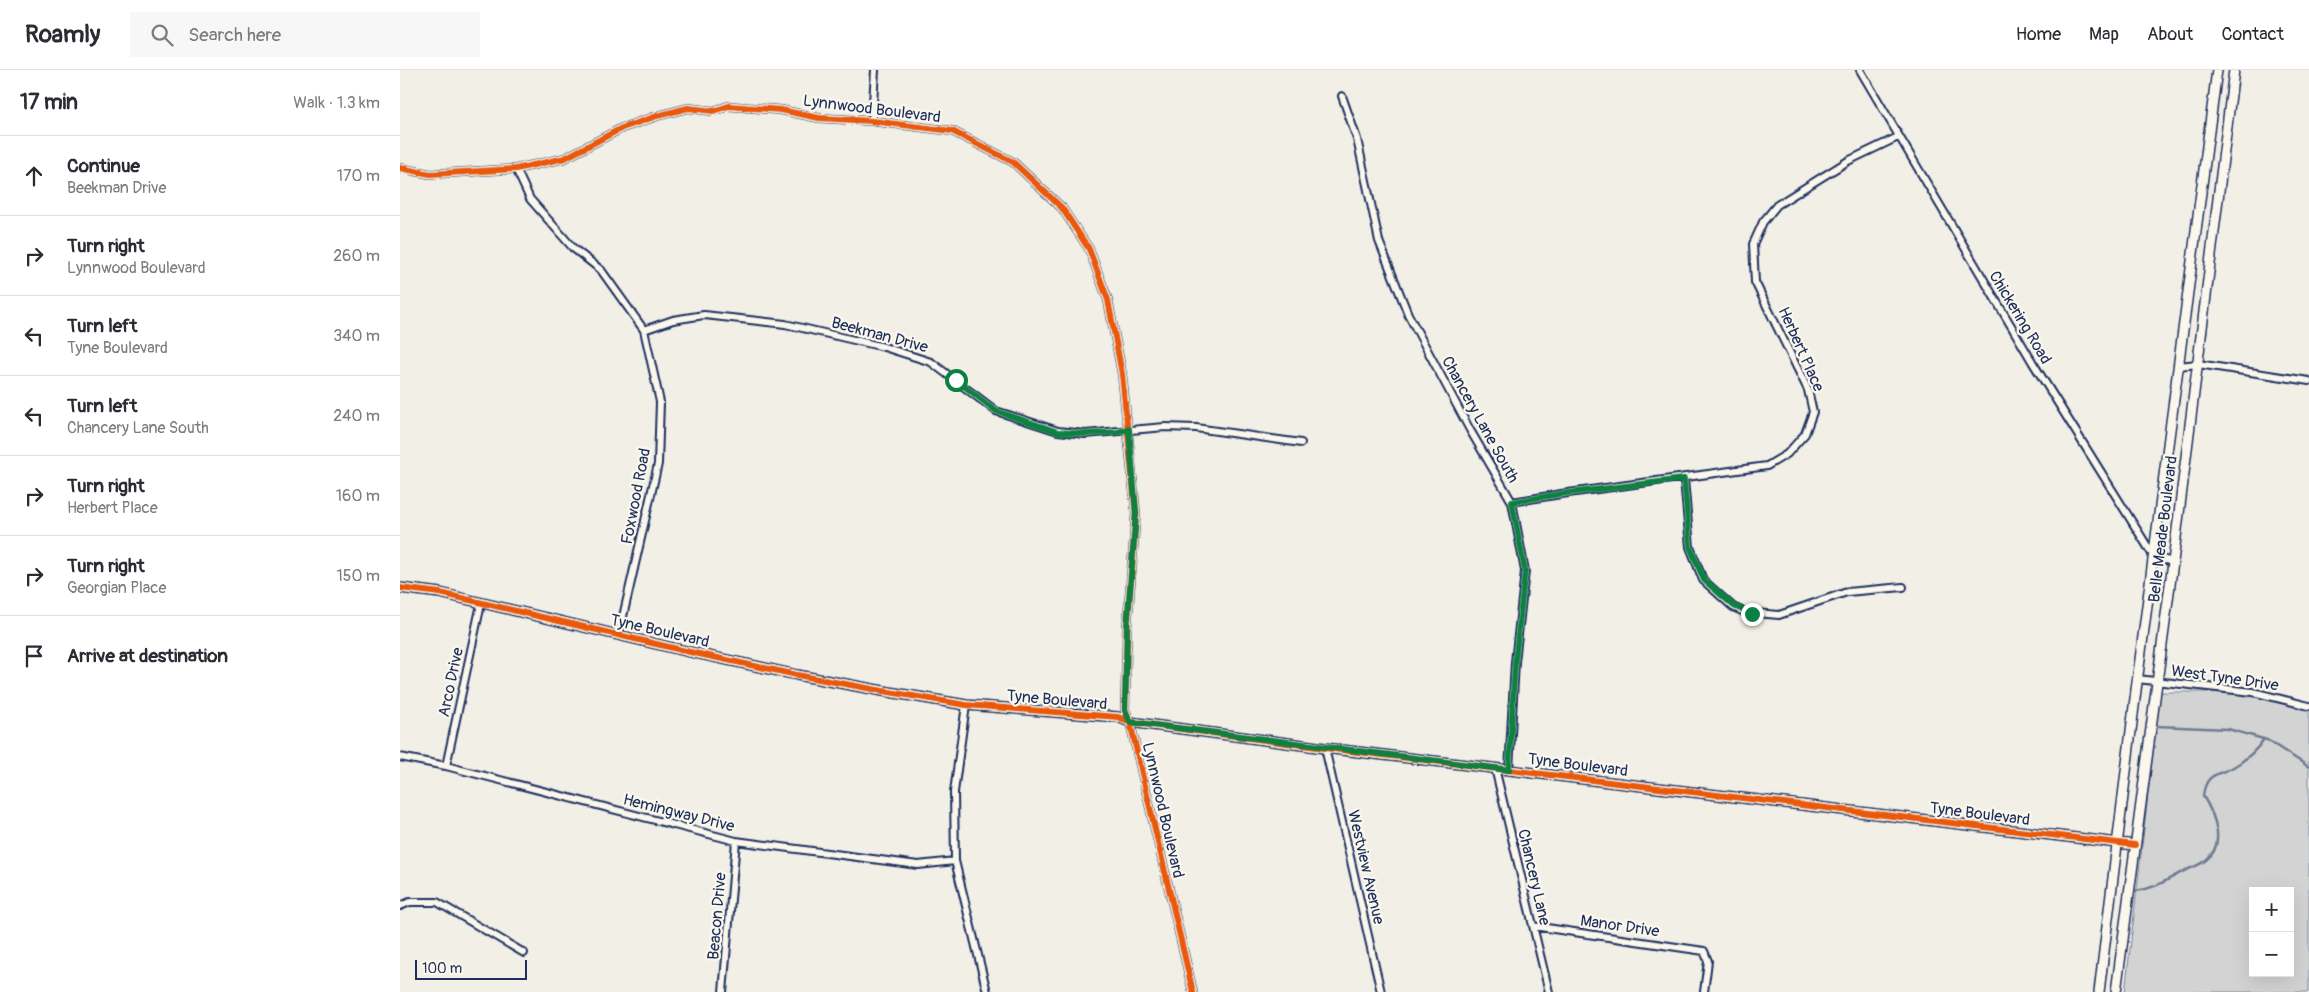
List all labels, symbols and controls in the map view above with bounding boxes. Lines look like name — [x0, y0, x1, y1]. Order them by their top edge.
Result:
search box — [130, 12, 480, 57]
text: Roamly — [25, 20, 100, 49]
icon: search — [148, 21, 176, 49]
text: Search here — [188, 23, 281, 47]
text: Home — [2016, 23, 2061, 46]
text: Map — [2089, 23, 2119, 46]
text: About — [2147, 23, 2193, 46]
text: Contact — [2221, 23, 2284, 46]
text: 17 min — [20, 89, 78, 116]
street label: Lynnwood Boulevard — [802, 91, 942, 127]
text: Walk · 1.3 km — [293, 93, 380, 113]
text: Continue — [67, 154, 140, 178]
icon: ahead — [20, 162, 48, 190]
text: 170 m — [337, 166, 380, 186]
text: Beekman Drive — [67, 178, 166, 198]
text: Turn right — [67, 234, 145, 258]
icon: right — [20, 242, 48, 270]
text: 260 m — [333, 246, 380, 266]
text: Lynnwood Boulevard — [67, 258, 206, 278]
street label: Chickering Road — [1984, 267, 2056, 368]
street label: Herbert Place — [1774, 304, 1829, 395]
street label: Beekman Drive — [829, 312, 930, 358]
text: Turn left — [67, 314, 137, 338]
icon: left — [20, 322, 48, 350]
text: 340 m — [333, 326, 380, 346]
text: Tyne Boulevard — [67, 338, 168, 358]
street label: Chancery Lane South — [1437, 353, 1523, 486]
route start — [945, 369, 968, 392]
text: Turn left — [67, 394, 137, 418]
icon: left — [20, 402, 48, 430]
text: 240 m — [333, 406, 380, 426]
text: Chancery Lane South — [67, 418, 209, 438]
street label: Foxwood Road — [617, 446, 655, 546]
street label: Belle Meade Boulevard — [2144, 455, 2182, 603]
text: Turn right — [67, 474, 145, 498]
icon: right — [20, 482, 48, 510]
text: 160 m — [336, 486, 380, 506]
text: Herbert Place — [67, 498, 158, 518]
text: Turn right — [67, 554, 145, 578]
icon: right — [20, 562, 48, 590]
text: 150 m — [336, 566, 380, 586]
text: Georgian Place — [67, 578, 166, 598]
route end — [1741, 603, 1764, 626]
street label: Tyne Boulevard — [608, 610, 711, 652]
icon: arrive — [20, 642, 48, 670]
text: Arrive at destination — [67, 644, 228, 668]
street label: Arco Drive — [434, 646, 468, 719]
street label: West Tyne Drive — [2170, 661, 2280, 695]
street label: Tyne Boulevard — [1006, 686, 1108, 714]
street label: Lynnwood Boulevard — [1138, 740, 1188, 880]
street label: Tyne Boulevard — [1527, 749, 1629, 781]
street label: Hemingway Drive — [621, 789, 737, 836]
street label: Tyne Boulevard — [1929, 798, 2031, 830]
street label: Westview Avenue — [1343, 808, 1389, 926]
street label: Chancery Lane — [1513, 827, 1555, 927]
street label: Beacon Drive — [703, 871, 731, 961]
map controls — [2249, 887, 2294, 977]
button: + — [2249, 887, 2294, 932]
street label: Manor Drive — [1579, 911, 1661, 941]
button: − — [2249, 932, 2294, 977]
scale bar — [415, 957, 528, 980]
text: 100 m — [422, 960, 462, 977]

